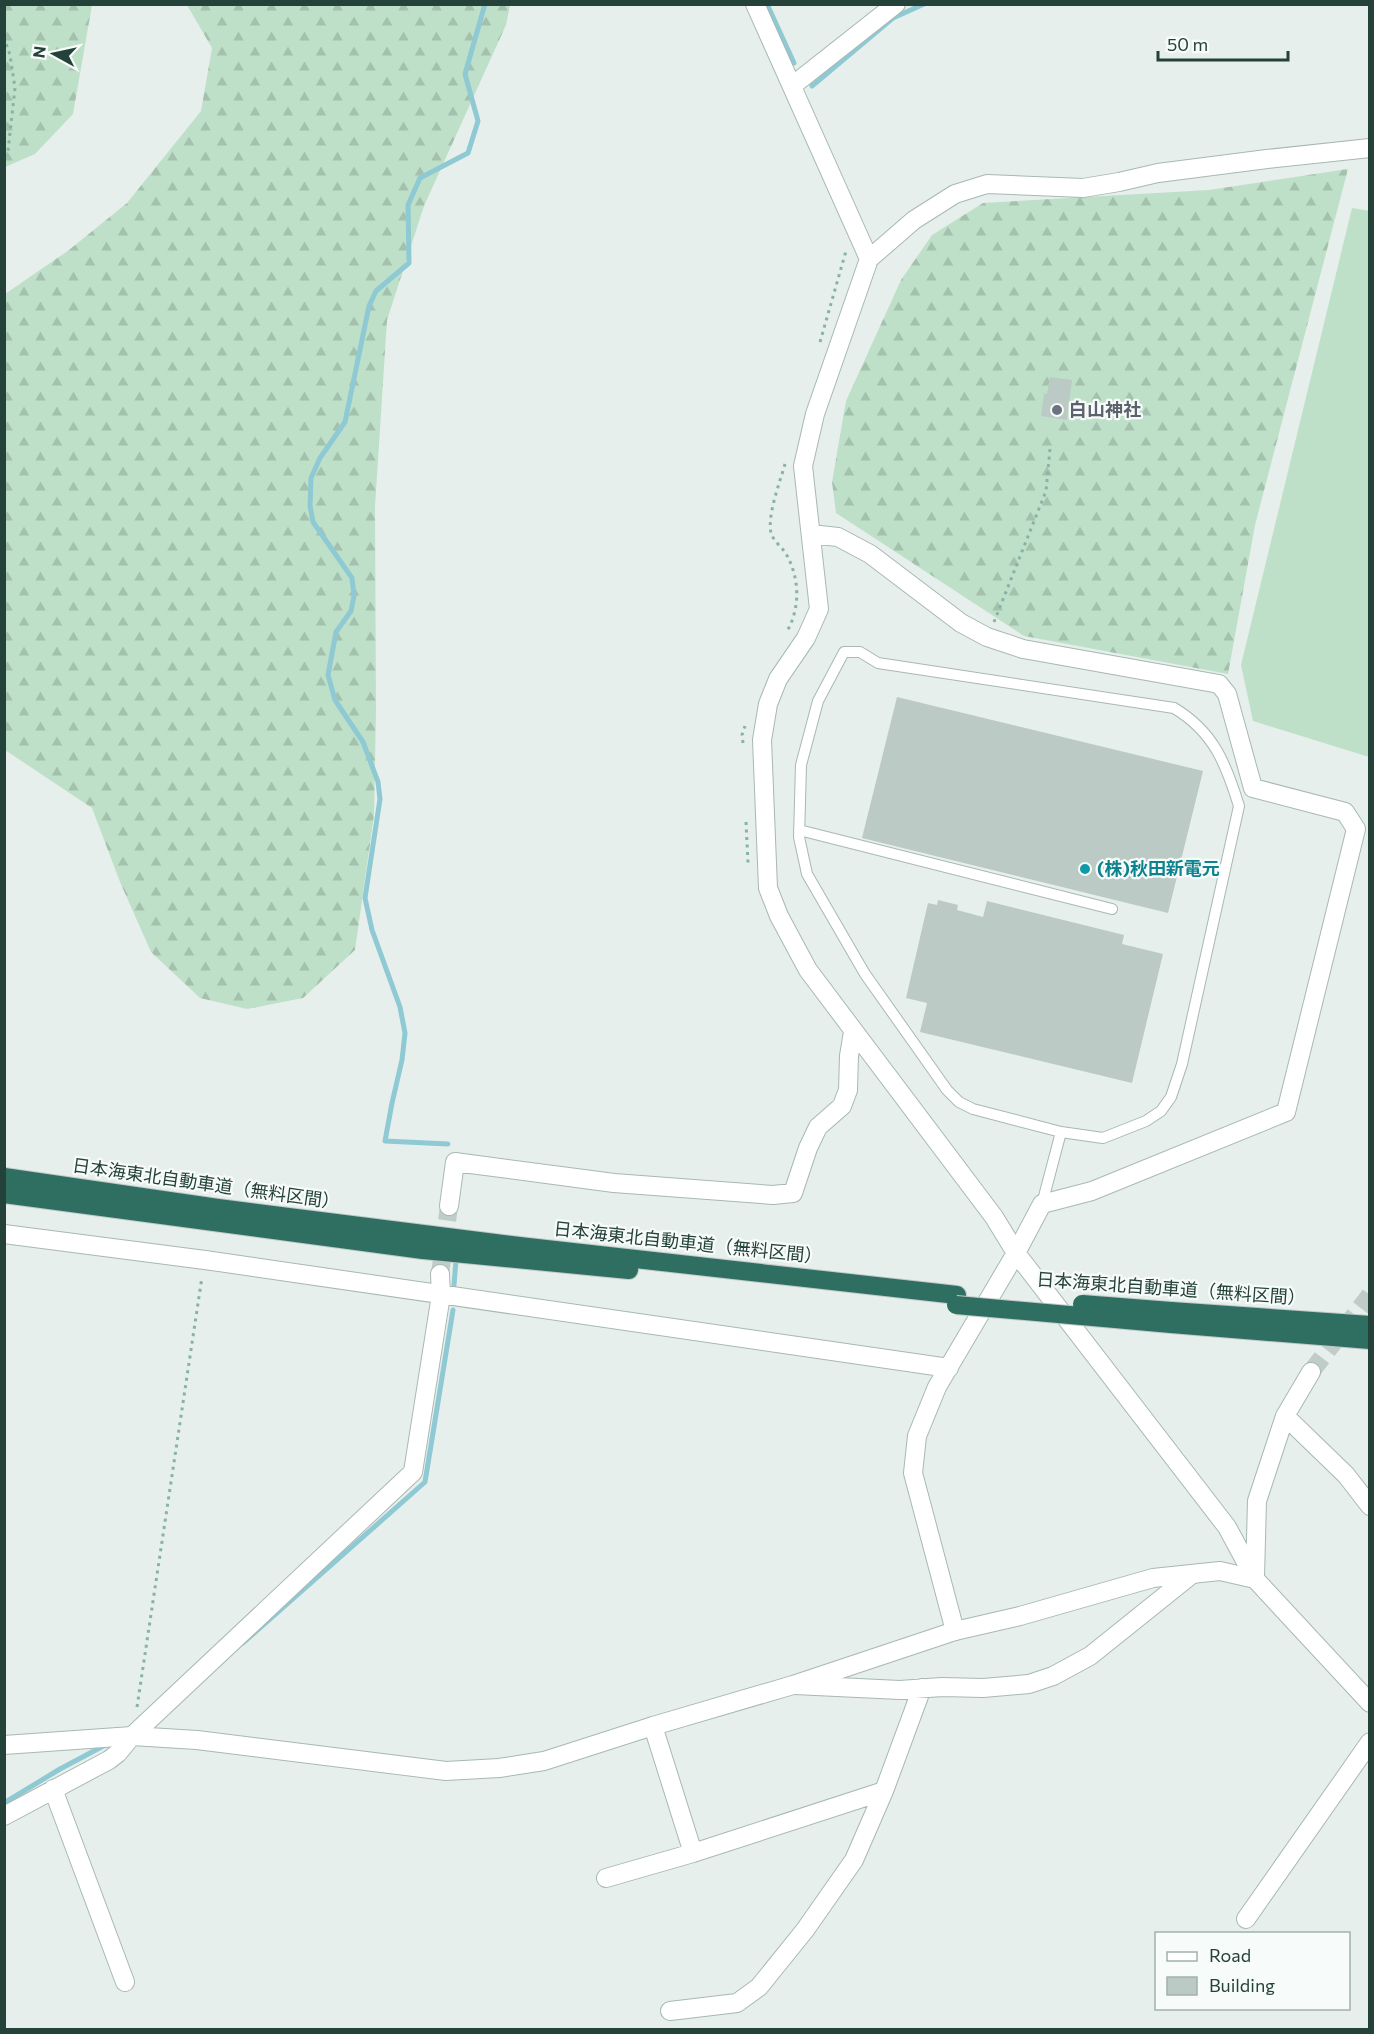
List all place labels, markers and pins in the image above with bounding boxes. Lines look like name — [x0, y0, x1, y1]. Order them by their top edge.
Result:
place label: 白山神社 — [1069, 398, 1141, 420]
marker: 白山神社 — [1050, 403, 1064, 417]
place label: (株)秋田新電元 — [1097, 857, 1220, 879]
marker: (株)秋田新電元 — [1078, 862, 1092, 876]

